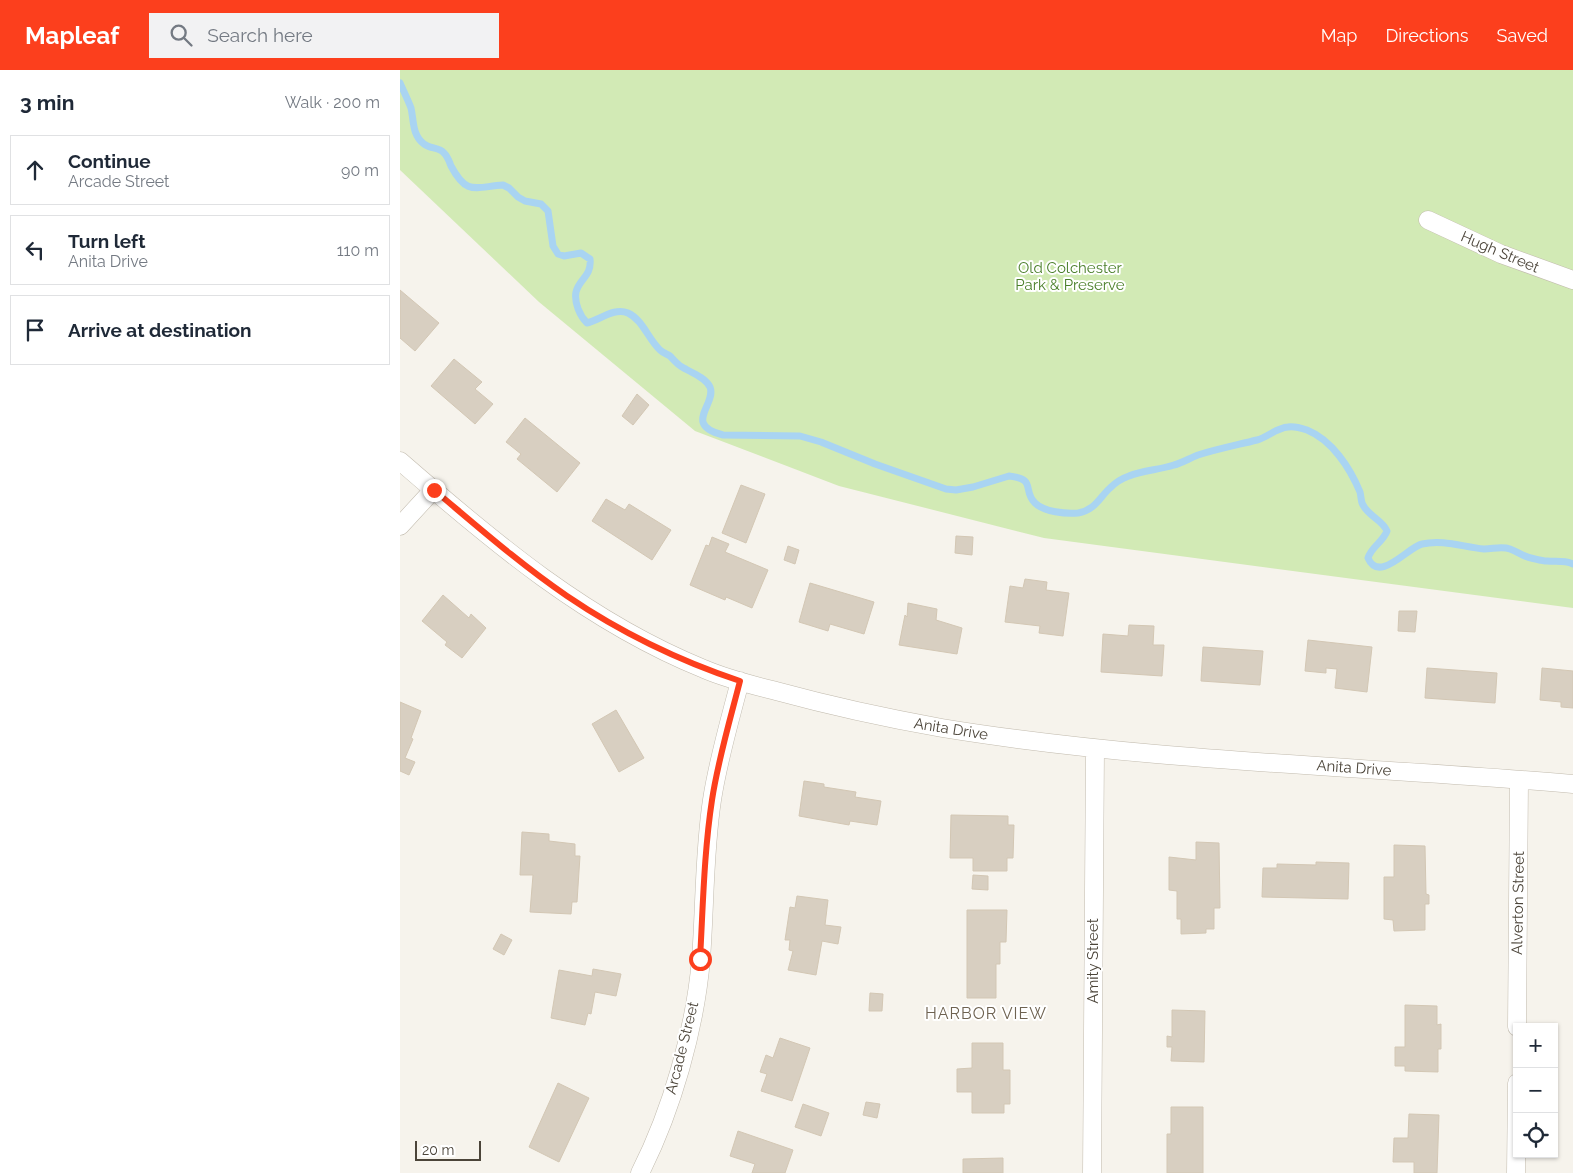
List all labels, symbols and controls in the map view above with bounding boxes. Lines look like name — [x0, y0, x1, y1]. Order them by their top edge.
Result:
search box — [149, 13, 499, 58]
text: Mapleaf — [25, 21, 119, 50]
icon: search — [167, 21, 195, 49]
text: Search here — [207, 24, 313, 46]
text: Map — [1321, 25, 1357, 46]
text: Directions — [1385, 25, 1469, 46]
text: Saved — [1497, 25, 1548, 46]
text: 3 min — [20, 90, 74, 115]
text: Walk · 200 m — [285, 93, 380, 112]
text: Continue — [68, 150, 151, 172]
icon: ahead — [21, 156, 49, 184]
text: 90 m — [341, 161, 379, 180]
text: Arcade Street — [68, 172, 169, 191]
street label: Hugh Street — [1458, 227, 1542, 277]
text: Turn left — [68, 230, 145, 252]
icon: left — [21, 236, 49, 264]
text: 110 m — [337, 241, 379, 260]
text: Anita Drive — [68, 252, 148, 271]
park label: Old Colchester Park & Preserve — [1015, 259, 1125, 294]
icon: arrive — [21, 316, 49, 344]
text: Arrive at destination — [68, 319, 252, 341]
route end — [423, 479, 446, 502]
street label: Anita Drive — [913, 714, 990, 744]
street label: Anita Drive — [1316, 756, 1392, 780]
street label: Alverton Street — [1508, 851, 1528, 955]
street label: Amity Street — [1084, 918, 1102, 1004]
route start — [689, 948, 712, 971]
street label: Arcade Street — [662, 1000, 702, 1096]
district label: HARBOR VIEW — [925, 1004, 1047, 1023]
map controls — [1513, 1023, 1558, 1158]
button: + — [1513, 1023, 1558, 1068]
button: − — [1513, 1068, 1558, 1113]
button: locate — [1513, 1113, 1558, 1158]
scale bar — [415, 1138, 481, 1161]
text: 20 m — [422, 1142, 454, 1158]

